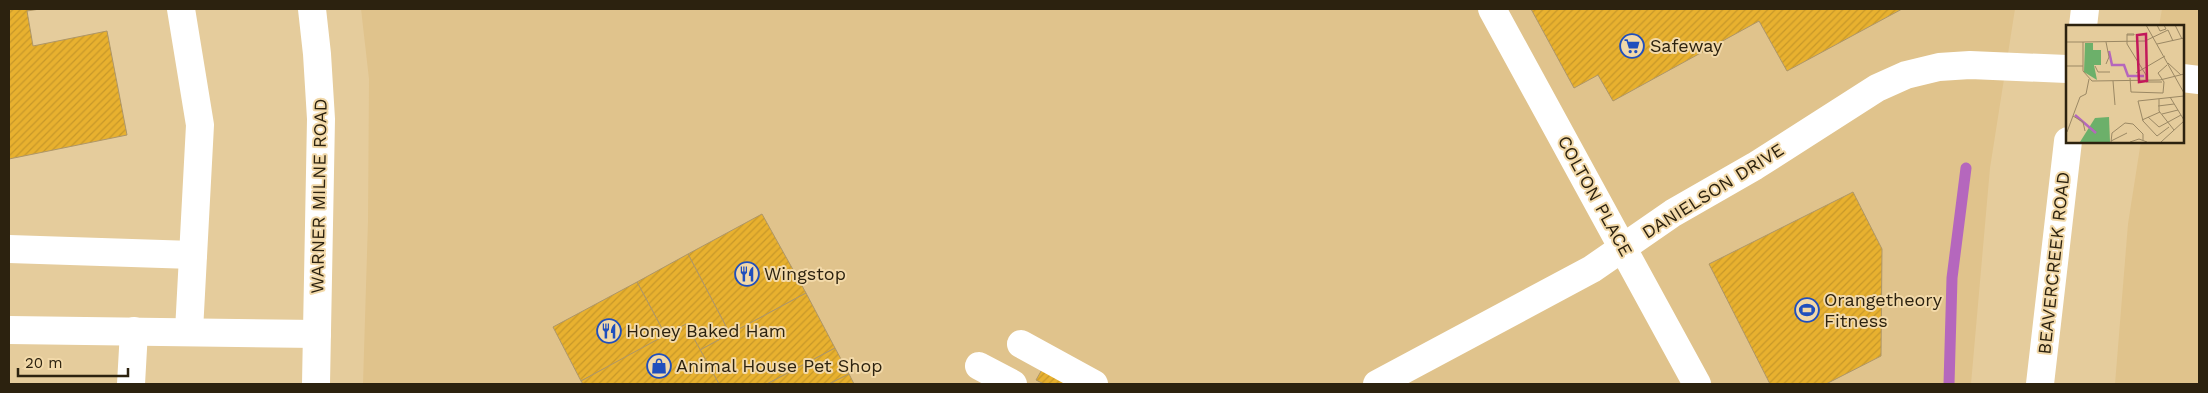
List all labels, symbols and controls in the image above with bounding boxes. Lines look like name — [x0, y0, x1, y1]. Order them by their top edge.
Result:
inset map — [2066, 25, 2183, 142]
supermarket icon: Safeway — [1619, 33, 1645, 59]
place label: Safeway — [1650, 35, 1723, 56]
street label: WARNER MILNE ROAD — [306, 98, 331, 294]
street label: COLTON PLACE — [1554, 132, 1637, 260]
street label: DANIELSON DRIVE — [1638, 138, 1787, 243]
street label: BEAVERCREEK ROAD — [2033, 170, 2074, 355]
restaurant icon: Wingstop — [734, 261, 760, 287]
place label: Wingstop — [764, 263, 846, 284]
place label: Orangetheory Fitness — [1824, 289, 1943, 331]
sports icon: Orangetheory Fitness — [1794, 297, 1820, 323]
restaurant icon: Honey Baked Ham — [596, 318, 622, 344]
place label: Honey Baked Ham — [626, 320, 786, 341]
scale bar — [18, 346, 128, 378]
shop icon: Animal House Pet Shop — [646, 353, 672, 379]
text: 20 m — [25, 354, 63, 372]
place label: Animal House Pet Shop — [676, 355, 883, 376]

